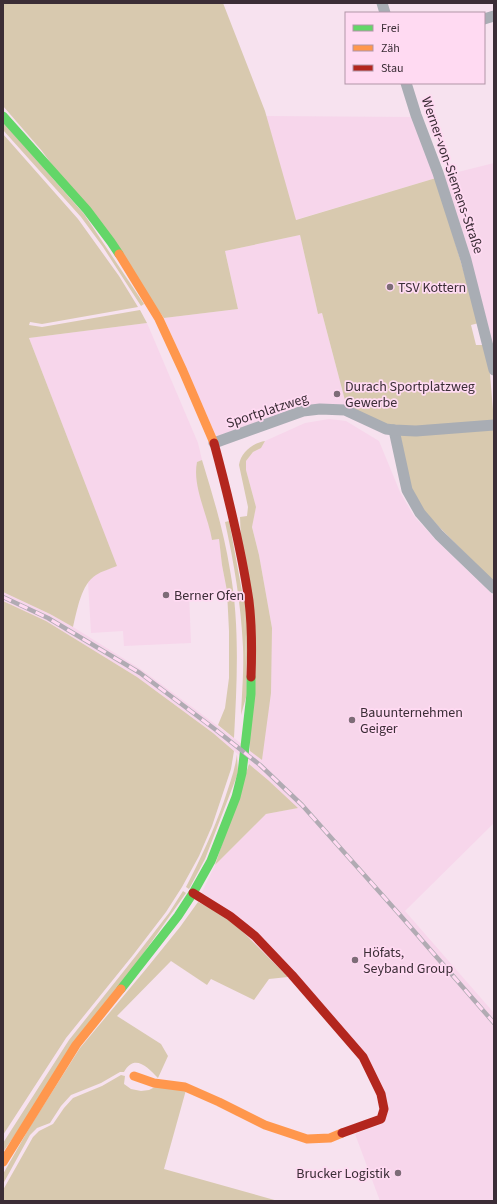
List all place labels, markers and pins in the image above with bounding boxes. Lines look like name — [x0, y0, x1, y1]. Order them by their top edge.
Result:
place label: TSV Kottern — [398, 278, 466, 298]
marker: TSV Kottern — [385, 282, 395, 292]
place label: Durach Sportplatzweg Gewerbe — [345, 377, 475, 413]
marker: Durach Sportplatzweg Gewerbe — [332, 389, 342, 399]
place label: Berner Ofen — [174, 586, 244, 606]
marker: Berner Ofen — [161, 590, 171, 600]
place label: Bauunternehmen Geiger — [360, 703, 463, 739]
marker: Bauunternehmen Geiger — [347, 715, 357, 725]
place label: Höfats, Seyband Group — [363, 943, 453, 979]
marker: Höfats, Seyband Group — [350, 955, 360, 965]
place label: Brucker Logistik — [296, 1164, 390, 1184]
marker: Brucker Logistik — [393, 1168, 403, 1178]

